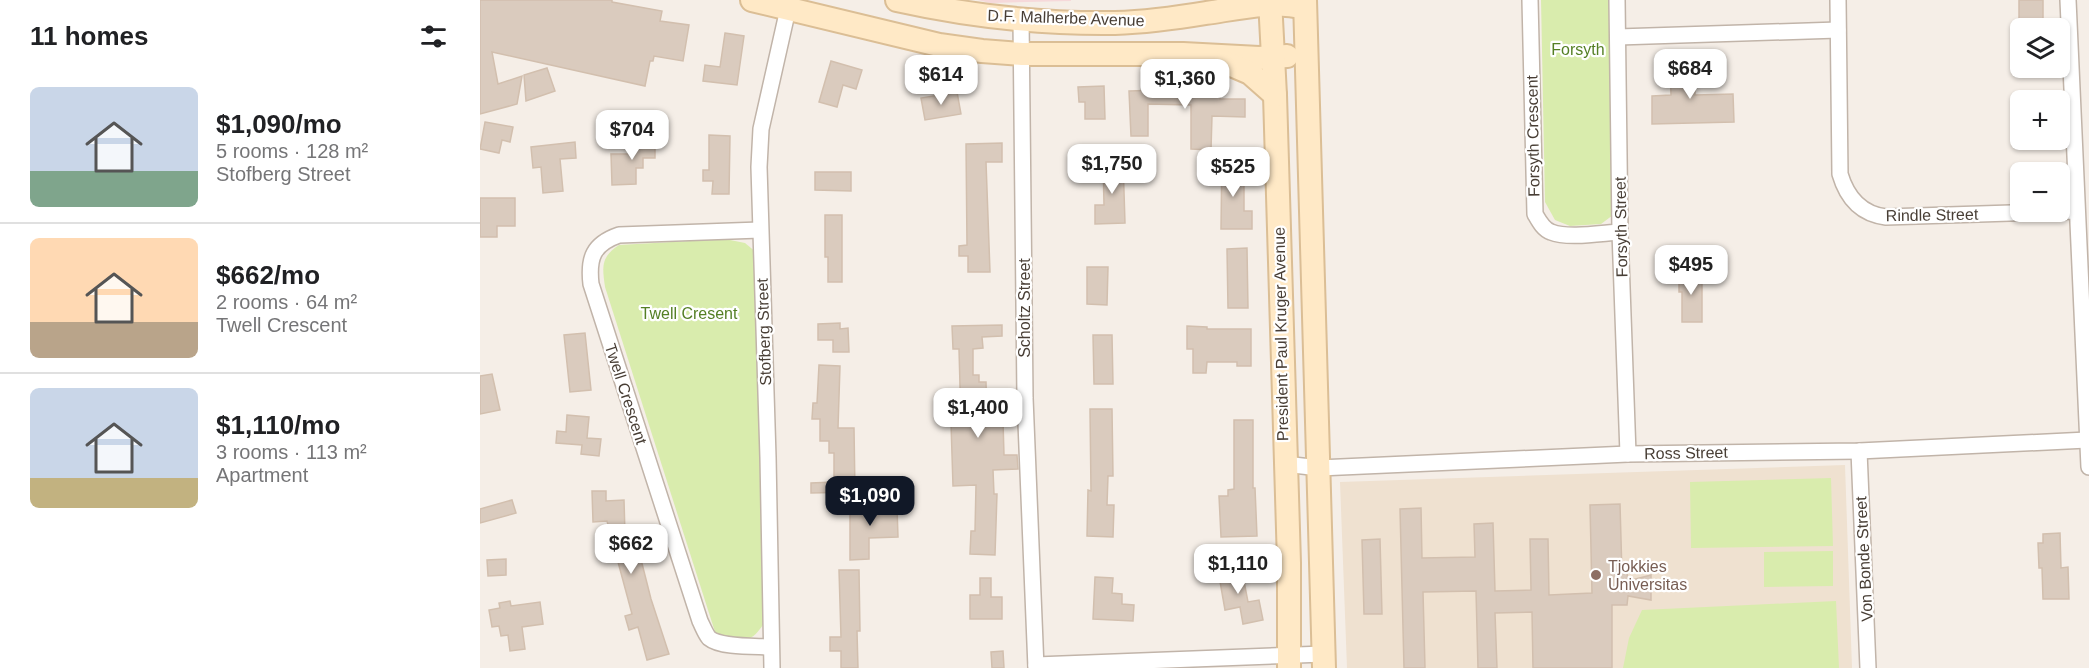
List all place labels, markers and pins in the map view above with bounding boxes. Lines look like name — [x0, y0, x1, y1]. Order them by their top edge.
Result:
pin: $684 — [1654, 49, 1726, 100]
pin: $614 — [905, 55, 977, 106]
pin: $1,360 — [1136, 59, 1234, 110]
pin: $704 — [596, 110, 668, 161]
pin: $1,750 — [1063, 144, 1161, 195]
pin: $525 — [1197, 147, 1269, 198]
pin: $495 — [1655, 245, 1727, 296]
pin: $1,400 — [929, 388, 1027, 439]
pin: $1,090 — [821, 476, 919, 527]
pin: $662 — [595, 524, 667, 575]
pin: $1,110 — [1189, 544, 1287, 595]
place label: Tjokkies Universitas — [1608, 558, 1687, 593]
marker: Tjokkies Universitas — [1589, 568, 1603, 582]

